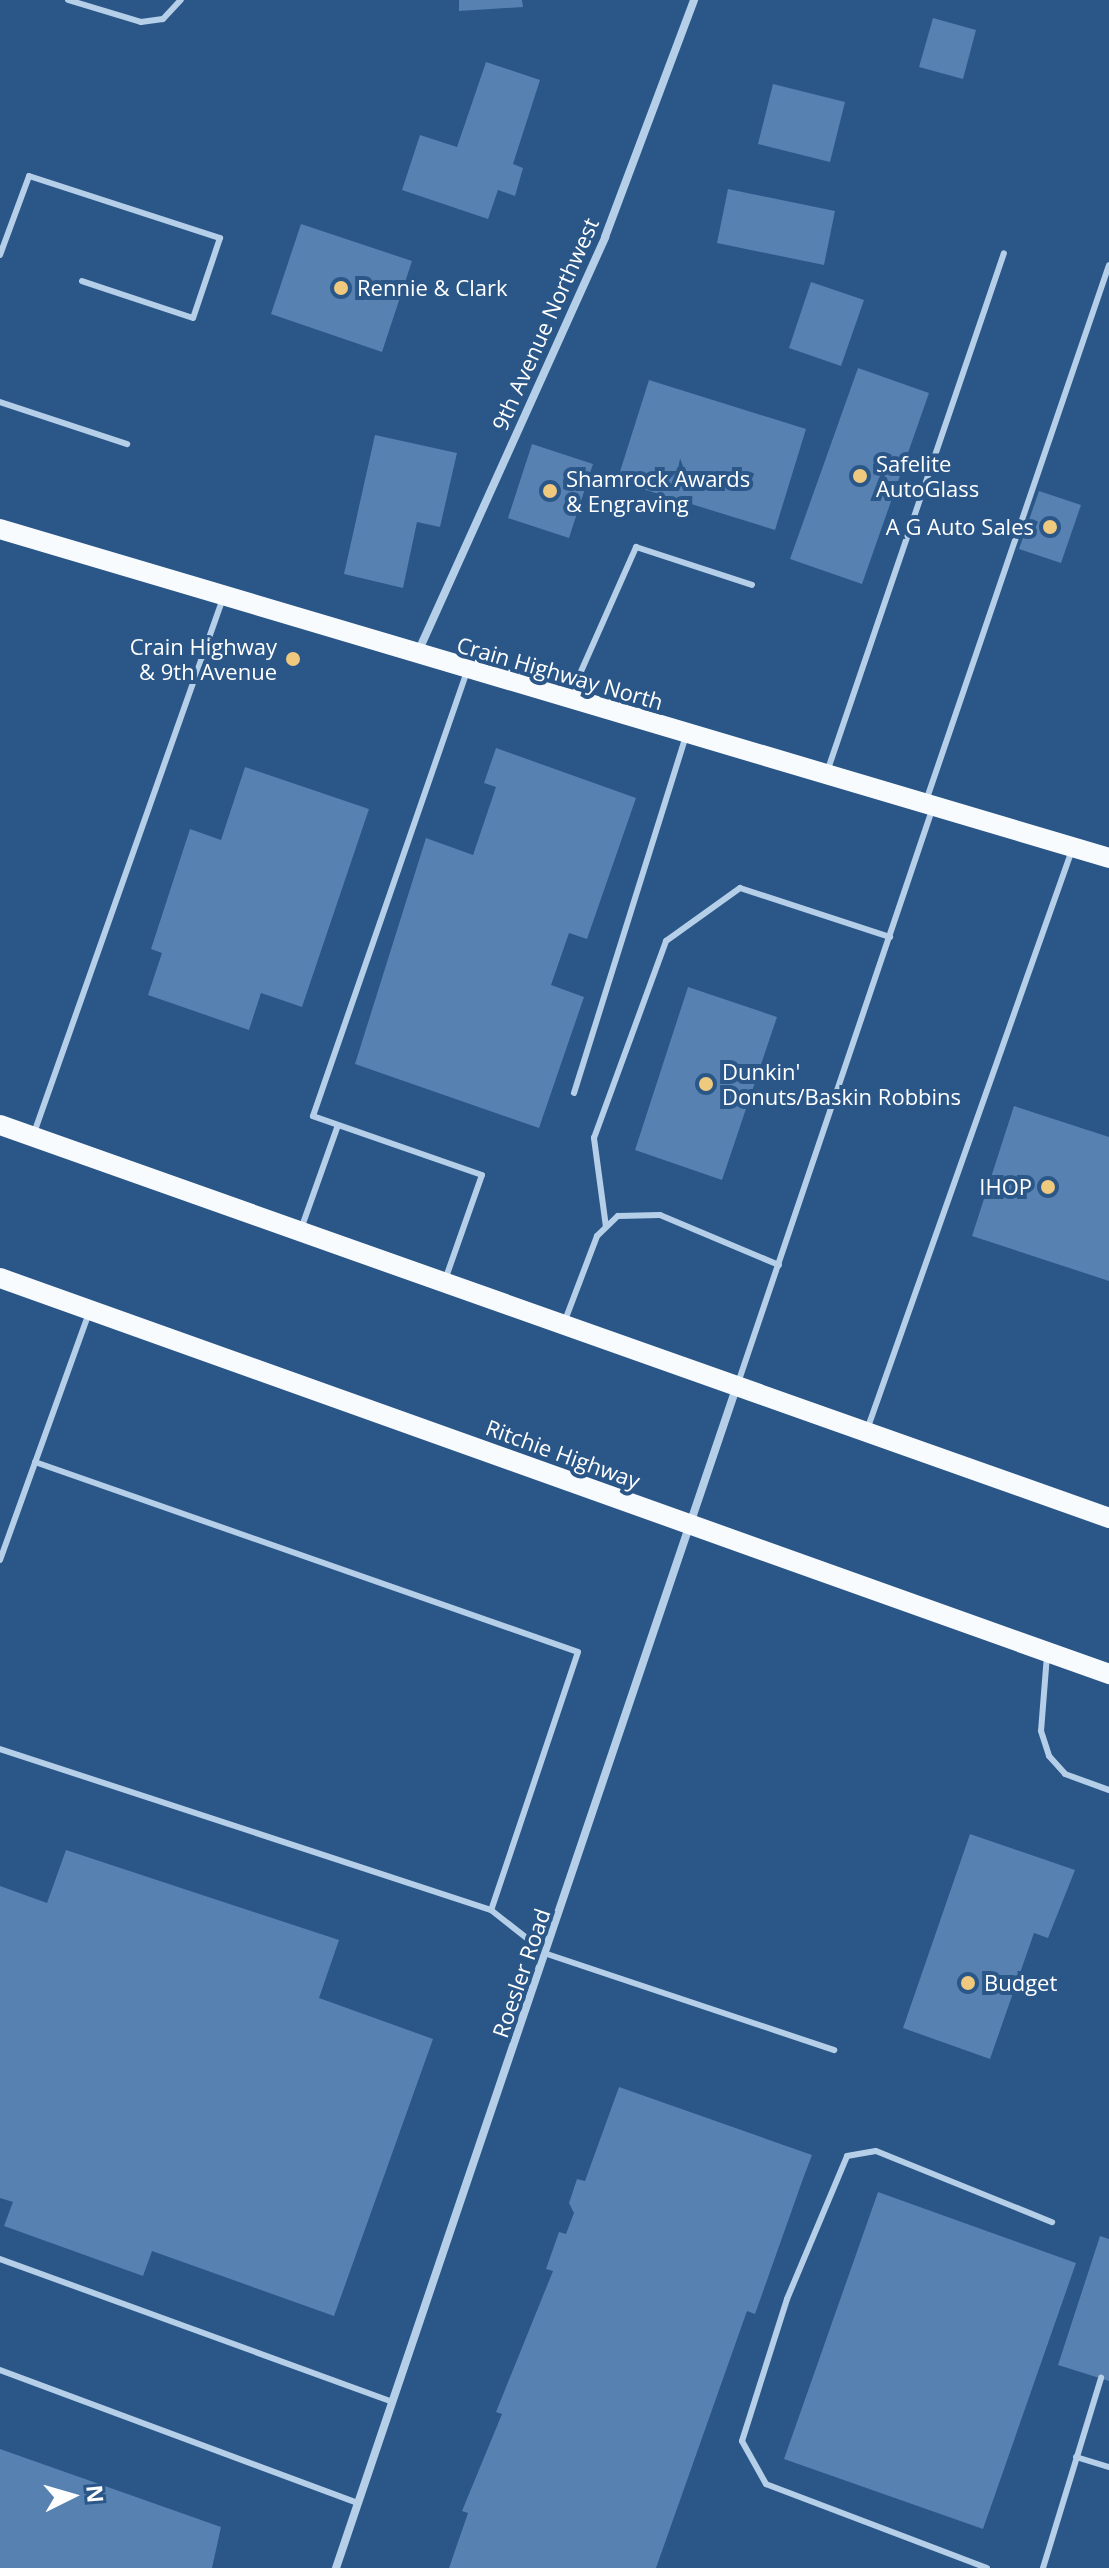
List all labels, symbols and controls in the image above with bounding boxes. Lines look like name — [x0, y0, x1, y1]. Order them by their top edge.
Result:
street label: 9th Avenue Northwest — [486, 214, 604, 434]
place label: Rennie & Clark — [357, 275, 507, 301]
marker: Rennie & Clark — [332, 279, 350, 297]
place label: Safelite AutoGlass — [876, 450, 979, 502]
place label: Shamrock Awards & Engraving — [566, 465, 750, 516]
marker: Safelite AutoGlass — [851, 467, 869, 485]
marker: Shamrock Awards & Engraving — [541, 482, 559, 500]
place label: A G Auto Sales — [886, 514, 1034, 540]
marker: A G Auto Sales — [1041, 518, 1059, 536]
street label: Crain Highway North — [454, 631, 666, 715]
place label: Crain Highway & 9th Avenue — [130, 633, 277, 684]
marker: Crain Highway & 9th Avenue — [284, 650, 302, 668]
place label: Dunkin' Donuts/Baskin Robbins — [722, 1058, 961, 1110]
marker: Dunkin' Donuts/Baskin Robbins — [697, 1075, 715, 1093]
place label: IHOP — [979, 1174, 1032, 1200]
marker: IHOP — [1039, 1178, 1057, 1196]
street label: Ritchie Highway — [482, 1414, 644, 1494]
street label: Roesler Road — [487, 1905, 555, 2041]
place label: Budget — [984, 1970, 1057, 1996]
marker: Budget — [959, 1974, 977, 1992]
north arrow — [32, 2456, 112, 2536]
text: N — [80, 2484, 112, 2504]

